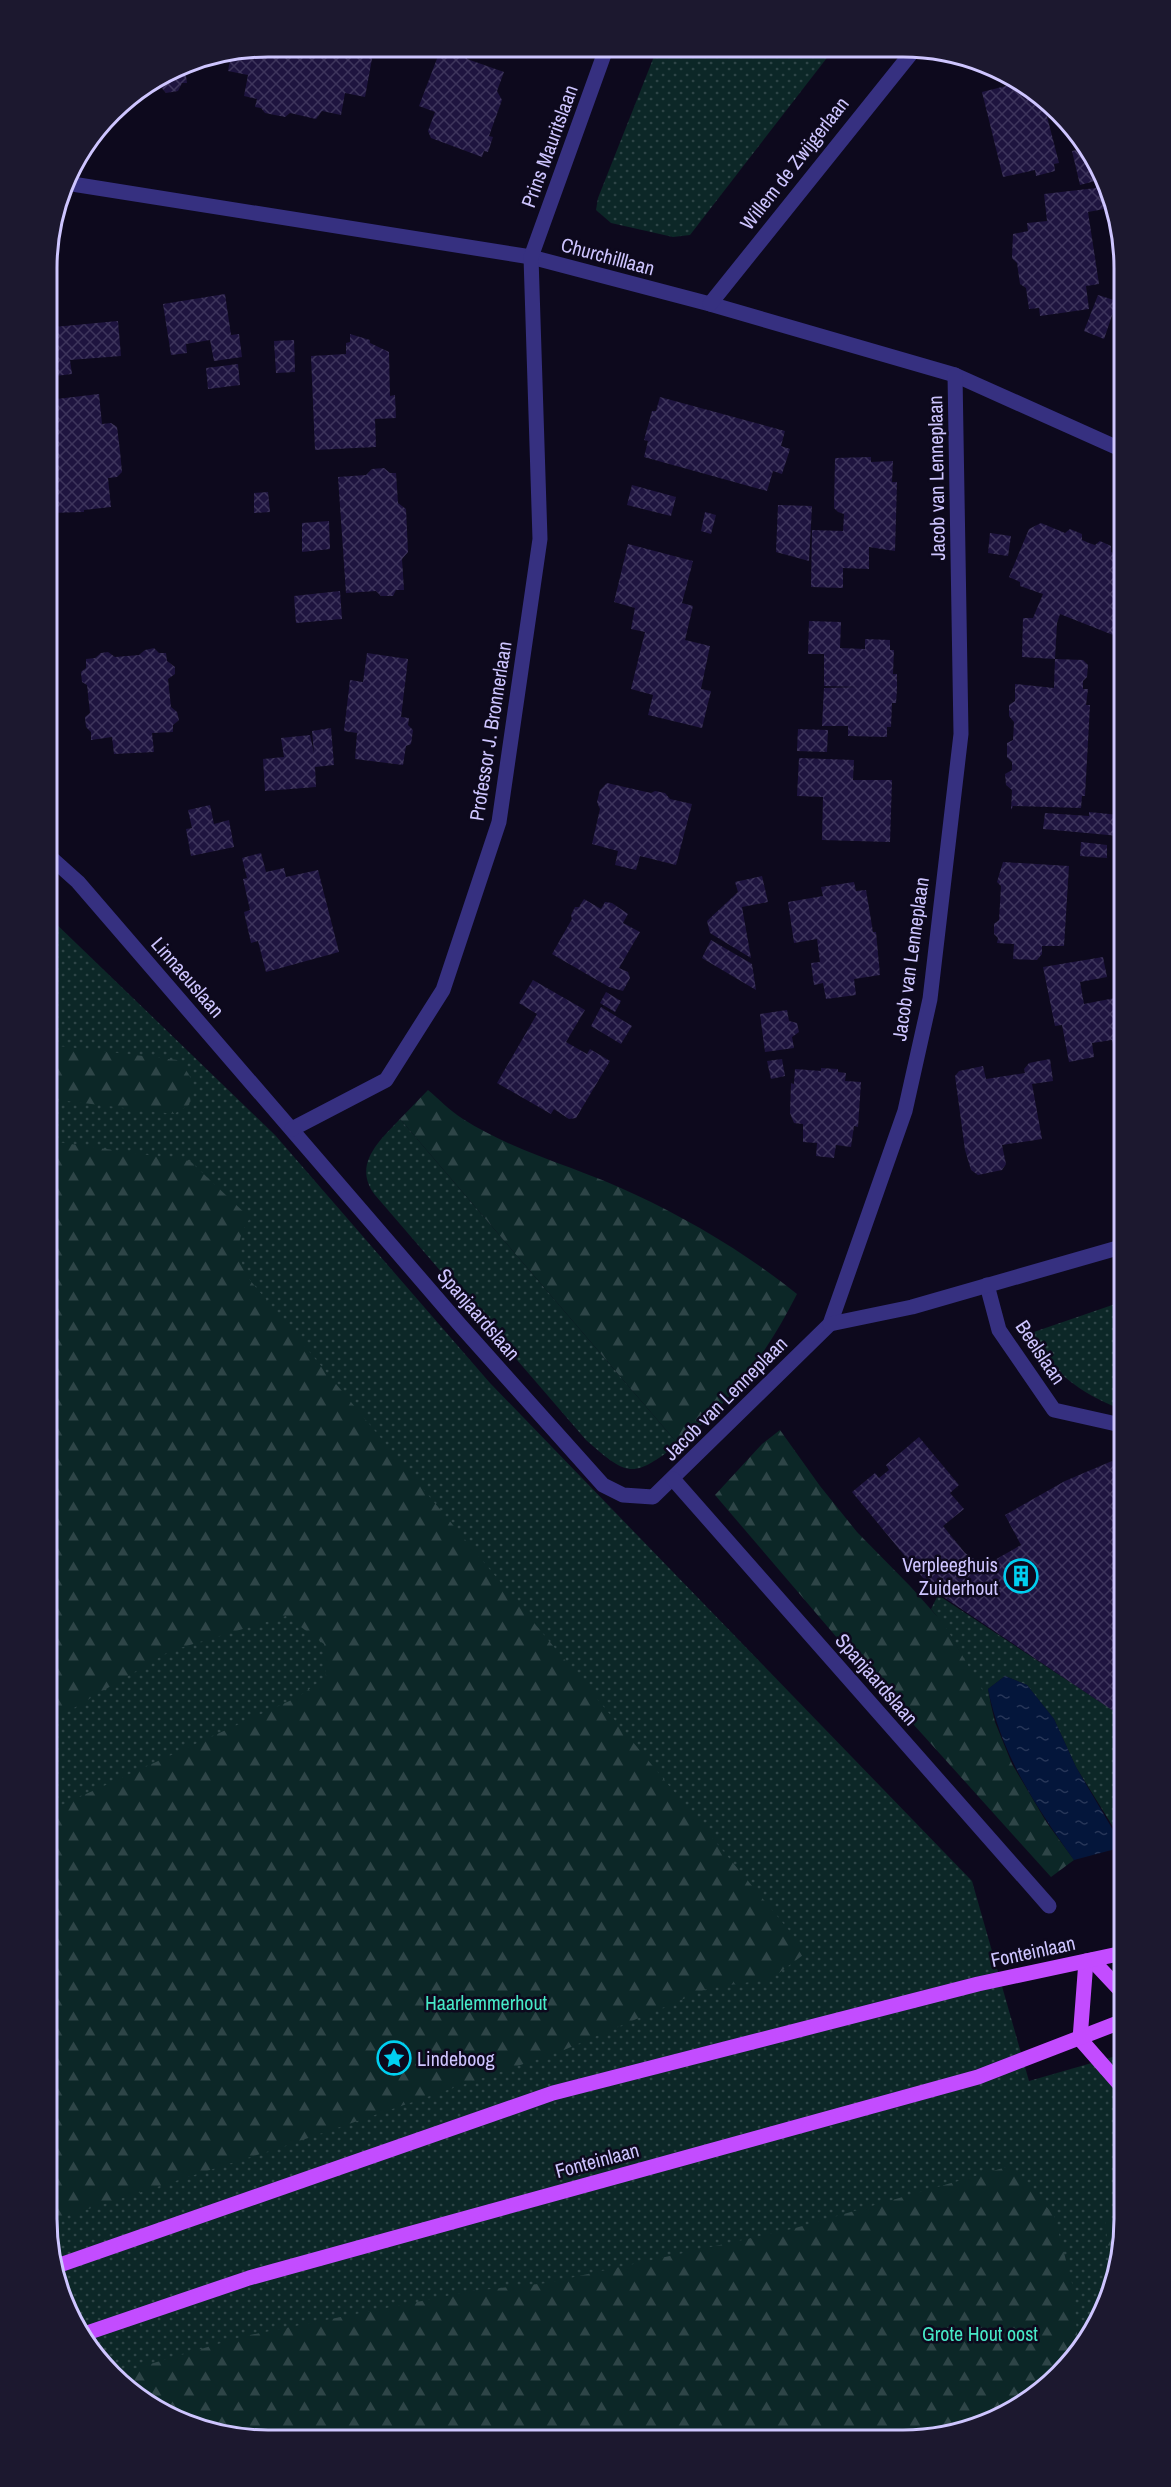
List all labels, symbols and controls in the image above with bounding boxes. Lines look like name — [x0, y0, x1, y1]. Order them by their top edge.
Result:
street label: Prins Mauritslaan — [514, 81, 584, 211]
street label: Willem de Zwijgerlaan — [733, 91, 855, 235]
street label: Churchilllaan — [558, 231, 658, 281]
street label: Jacob van Lenneplaan — [921, 395, 951, 561]
street label: Professor J. Bronnerlaan — [462, 639, 518, 823]
street label: Jacob van Lenneplaan — [885, 875, 935, 1043]
street label: Linnaeuslaan — [146, 931, 230, 1023]
street label: Spanjaardslaan — [431, 1262, 527, 1366]
street label: Beelslaan — [1010, 1315, 1072, 1389]
street label: Jacob van Lenneplaan — [657, 1330, 793, 1466]
place label: Verpleeghuis Zuiderhout — [902, 1551, 998, 1601]
building icon: Verpleeghuis Zuiderhout — [1003, 1558, 1039, 1594]
street label: Spanjaardslaan — [829, 1627, 925, 1731]
street label: Fonteinlaan — [988, 1929, 1078, 1973]
park label: Haarlemmerhout — [425, 1989, 547, 2016]
place icon: Lindeboog — [376, 2040, 412, 2076]
place label: Lindeboog — [417, 2045, 495, 2072]
street label: Fonteinlaan — [552, 2136, 642, 2184]
park label: Grote Hout oost — [922, 2320, 1038, 2347]

